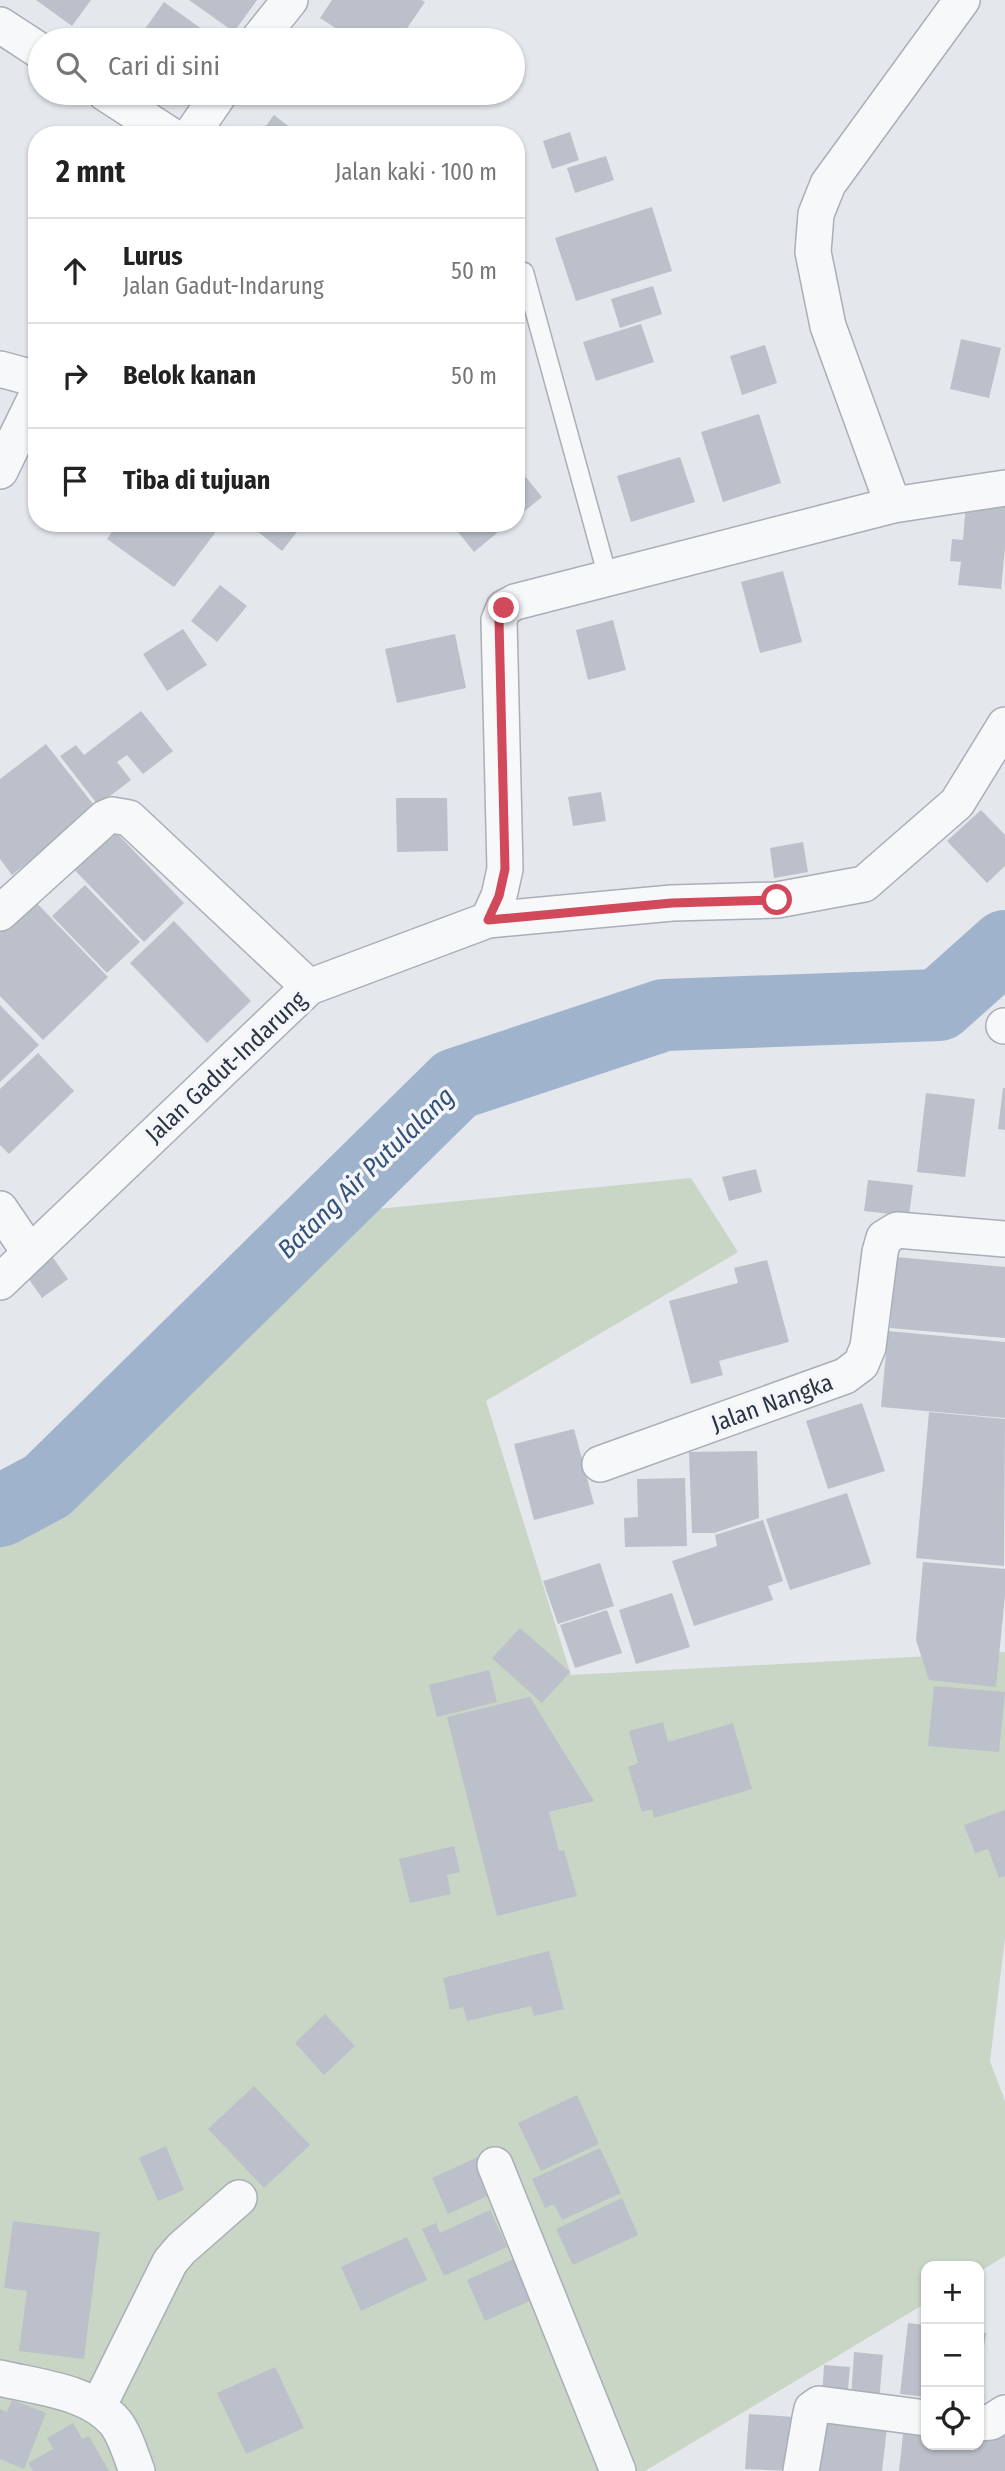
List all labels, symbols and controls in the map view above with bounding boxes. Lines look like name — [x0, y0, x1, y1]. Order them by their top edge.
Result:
search box — [28, 28, 525, 105]
icon: search — [52, 48, 90, 86]
text: Cari di sini — [108, 51, 220, 82]
text: 2 mnt — [56, 154, 125, 190]
text: Jalan kaki · 100 m — [335, 158, 497, 186]
text: Lurus — [123, 241, 183, 272]
icon: ahead — [56, 252, 94, 290]
text: 50 m — [451, 257, 497, 285]
text: Jalan Gadut-Indarung — [123, 272, 324, 300]
icon: right — [56, 357, 94, 395]
text: Belok kanan — [123, 360, 256, 391]
text: 50 m — [451, 362, 497, 390]
icon: arrive — [56, 462, 94, 500]
text: Tiba di tujuan — [123, 465, 270, 496]
route end — [488, 592, 519, 623]
route start — [761, 884, 792, 915]
street label: Jalan Gadut-Indarung — [140, 985, 313, 1149]
water label: Batang Air Putulalang — [271, 1081, 461, 1265]
street label: Jalan Nangka — [707, 1368, 837, 1438]
map controls — [921, 2261, 984, 2450]
button: + — [921, 2261, 984, 2324]
button: − — [921, 2324, 984, 2387]
button: locate — [921, 2387, 984, 2450]

